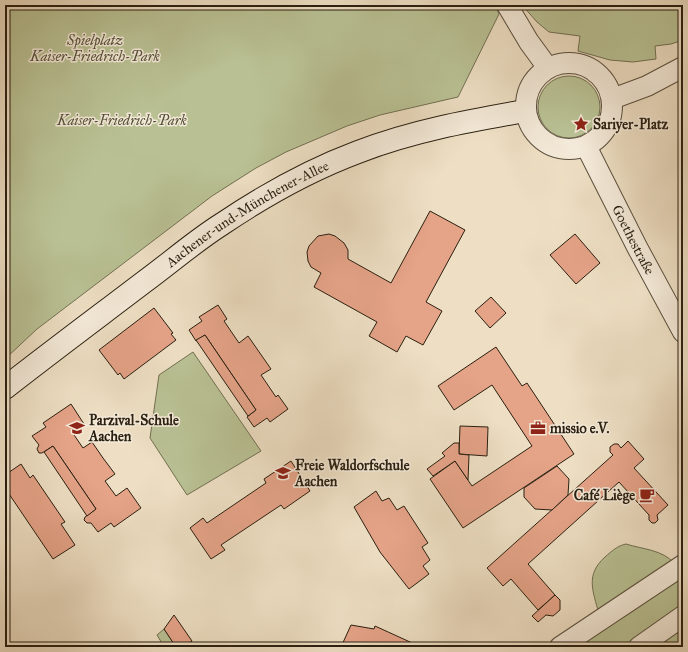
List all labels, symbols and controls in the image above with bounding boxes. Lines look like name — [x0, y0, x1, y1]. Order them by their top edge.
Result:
park label: Spielplatz Kaiser-Friedrich-Park — [29, 32, 160, 65]
park label: Kaiser-Friedrich-Park — [56, 112, 187, 129]
place icon: Sariyer-Platz — [572, 115, 590, 133]
place label: Sariyer-Platz — [593, 116, 669, 134]
street label: Aachener-und-Münchener-Allee — [162, 157, 332, 272]
street label: Goethestraße — [608, 202, 658, 278]
place label: Parzival-Schule Aachen — [88, 412, 179, 445]
school or university icon: Parzival-Schule Aachen — [68, 419, 86, 437]
office icon: missio e.V. — [529, 419, 547, 437]
place label: missio e.V. — [549, 420, 609, 437]
place label: Freie Waldorfschule Aachen — [294, 457, 410, 490]
school or university icon: Freie Waldorfschule Aachen — [274, 464, 292, 482]
cafe icon: Café Liège — [638, 486, 656, 504]
place label: Café Liège — [574, 487, 635, 505]

